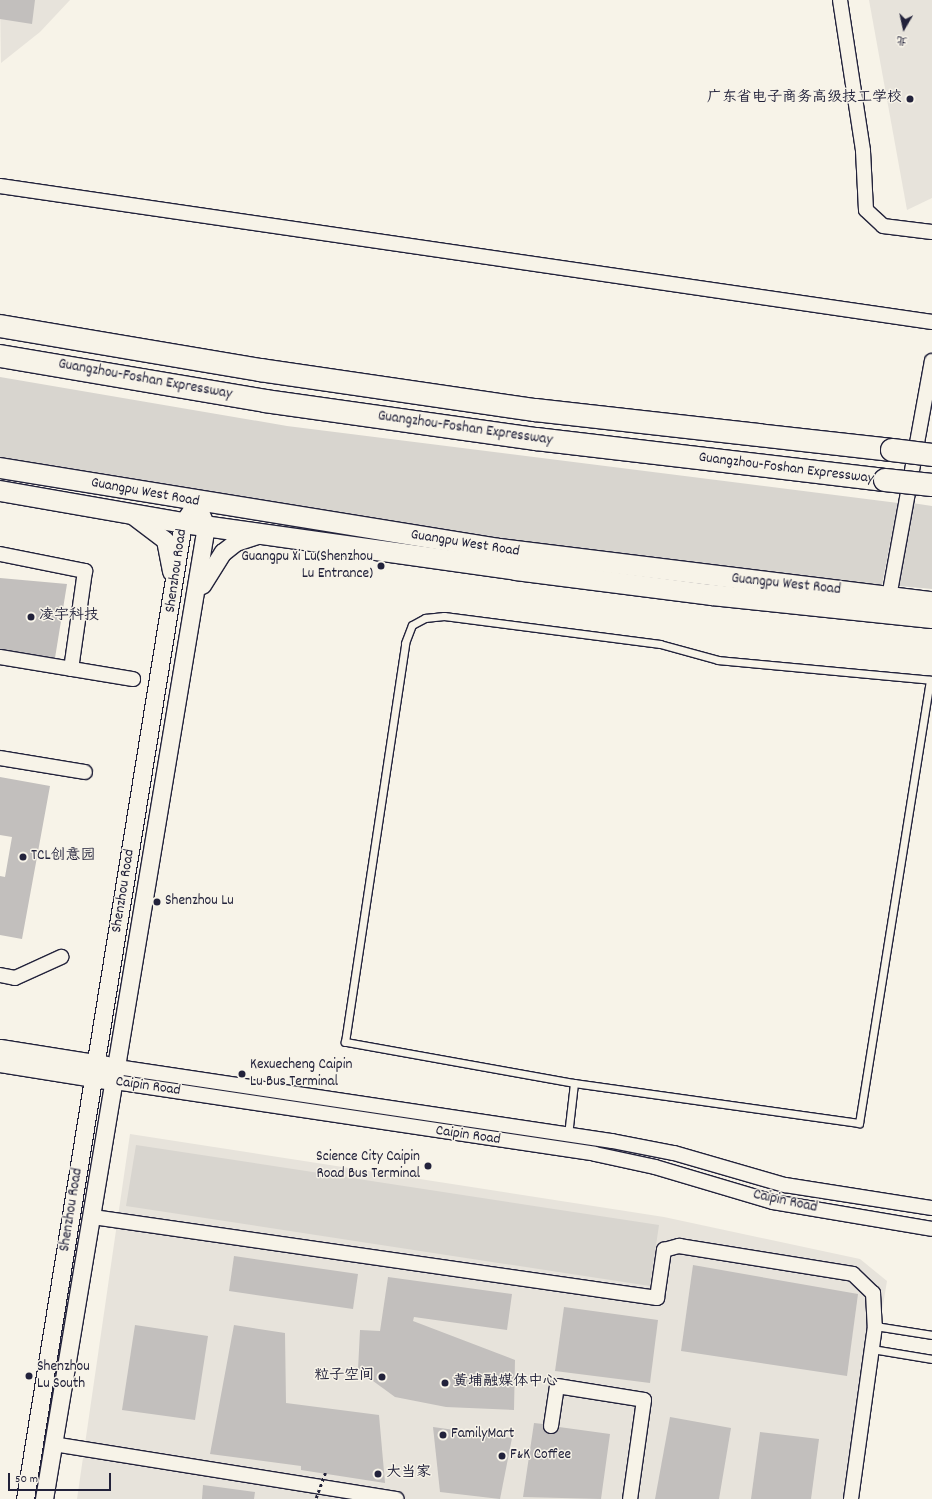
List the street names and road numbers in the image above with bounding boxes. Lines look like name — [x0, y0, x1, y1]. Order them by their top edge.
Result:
street label: Guangzhou-Foshan Expressway — [57, 356, 233, 404]
street label: Guangzhou-Foshan Expressway — [376, 408, 554, 450]
street label: Guangzhou-Foshan Expressway — [697, 449, 875, 489]
street label: Guangpu West Road — [89, 475, 201, 511]
street label: Guangpu West Road — [409, 527, 521, 561]
street label: Shenzhou Road — [162, 528, 192, 614]
street label: Guangpu West Road — [730, 570, 842, 600]
street label: Shenzhou Road — [109, 848, 139, 934]
street label: Caipin Road — [114, 1074, 182, 1100]
street label: Caipin Road — [434, 1123, 502, 1149]
street label: Shenzhou Road — [57, 1167, 87, 1253]
street label: Caipin Road — [751, 1186, 819, 1218]

